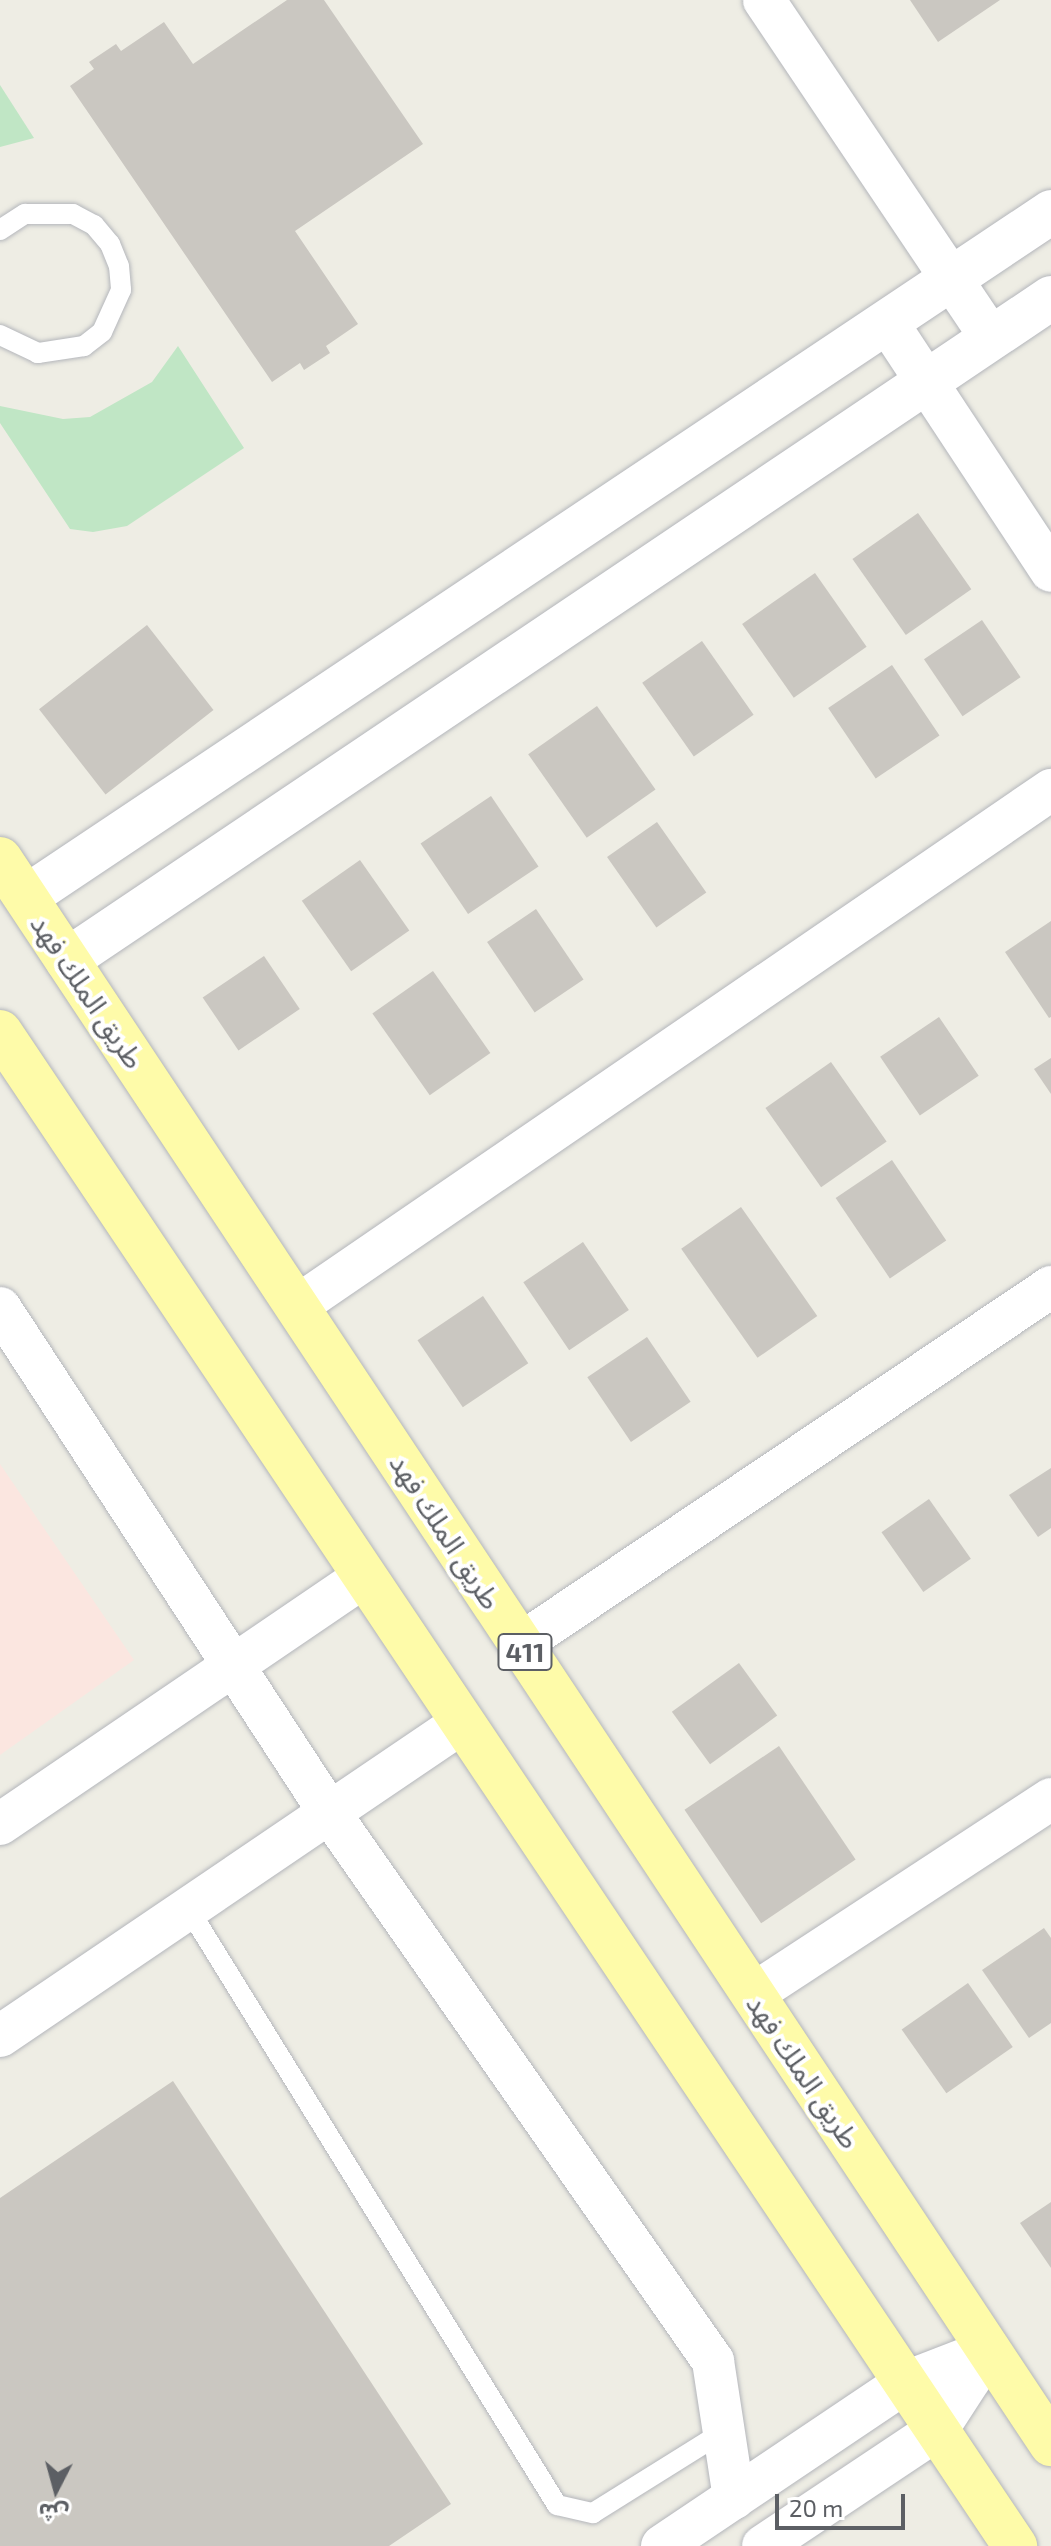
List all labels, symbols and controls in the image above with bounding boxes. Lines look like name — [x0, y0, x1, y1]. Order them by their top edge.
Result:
street label: طريق الملك فهد — [24, 908, 152, 1074]
street label: طريق الملك فهد — [383, 1447, 509, 1615]
road number: 411 — [497, 1630, 553, 1674]
street label: طريق الملك فهد — [740, 1988, 868, 2154]
north arrow — [16, 2450, 96, 2530]
scale bar — [779, 2478, 909, 2528]
text: 20 m — [789, 2493, 843, 2522]
text: ش — [37, 2499, 70, 2528]

